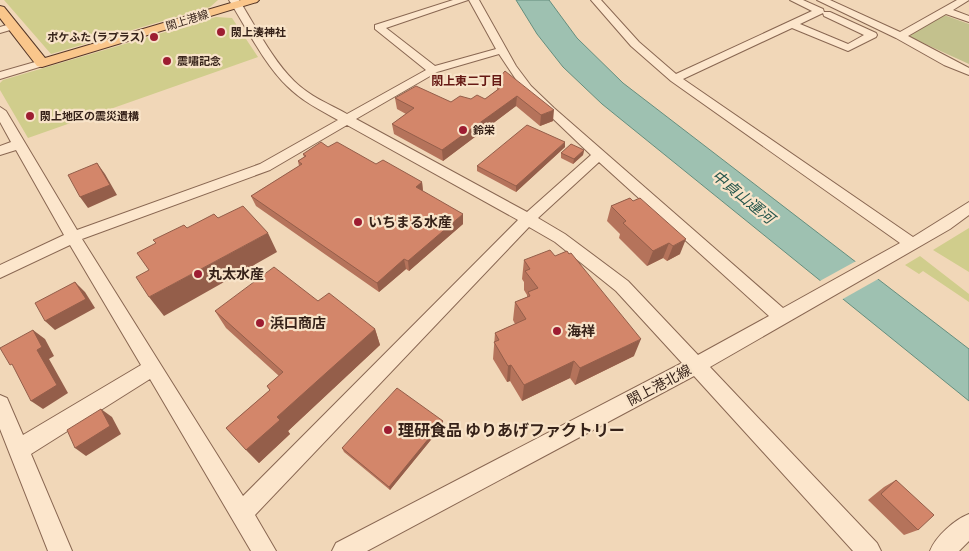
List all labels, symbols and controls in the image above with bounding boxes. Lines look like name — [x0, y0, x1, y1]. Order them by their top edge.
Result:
street label: 閖上港線 — [164, 8, 210, 33]
marker: 閖上湊神社 — [215, 26, 227, 38]
place label: 閖上湊神社 — [231, 26, 286, 39]
place label: ポケふた (ラプラス) — [47, 31, 145, 44]
marker: ポケふた (ラプラス) — [148, 31, 160, 43]
marker: 震嘯記念 — [161, 55, 173, 67]
place label: 震嘯記念 — [177, 55, 221, 68]
district label: 閖上東二丁目 — [431, 74, 503, 88]
marker: 閖上地区の震災遺構 — [24, 110, 36, 122]
place label: 閖上地区の震災遺構 — [40, 110, 139, 123]
marker: 鈴栄 — [457, 124, 469, 136]
place label: 鈴栄 — [473, 124, 495, 137]
water label: 中貞山運河 — [708, 166, 780, 229]
place label: いちまる水産 — [368, 214, 452, 231]
marker: いちまる水産 — [352, 216, 364, 228]
place label: 丸太水産 — [208, 266, 264, 283]
marker: 丸太水産 — [192, 268, 204, 280]
place label: 浜口商店 — [270, 315, 326, 332]
marker: 浜口商店 — [254, 317, 266, 329]
place label: 海祥 — [567, 323, 595, 340]
marker: 海祥 — [551, 325, 563, 337]
street label: 閖上港北線 — [624, 362, 694, 409]
place label: 理研食品 ゆりあげファクトリー — [398, 421, 625, 440]
marker: 理研食品 ゆりあげファクトリー — [382, 424, 394, 436]

